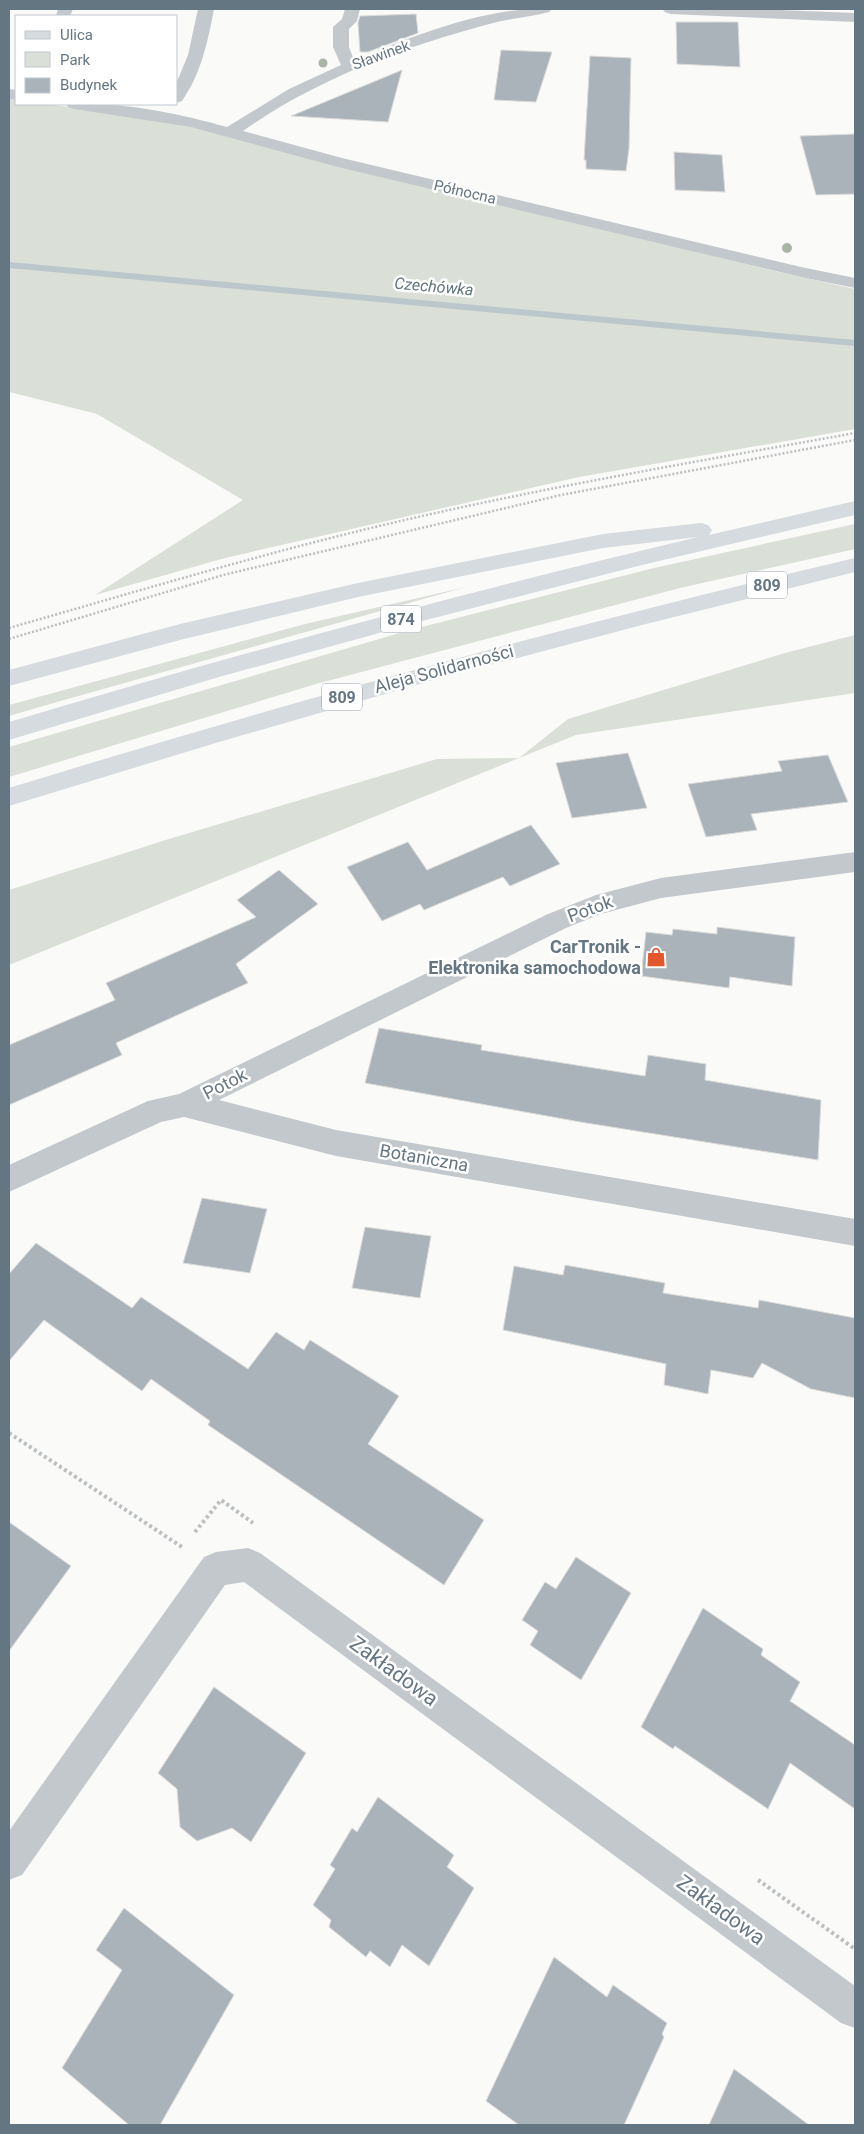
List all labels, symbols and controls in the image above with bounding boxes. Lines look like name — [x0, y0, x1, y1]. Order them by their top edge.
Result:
legend — [15, 15, 178, 105]
text: Ulica — [60, 26, 93, 44]
street label: Sławinek — [350, 36, 413, 74]
text: Park — [60, 51, 91, 69]
text: Budynek — [60, 76, 117, 94]
street label: Północna — [432, 176, 498, 208]
water label: Czechówka — [394, 274, 474, 299]
road number: 809 — [747, 572, 787, 598]
road number: 874 — [381, 606, 421, 632]
street label: Aleja Solidarności — [372, 640, 516, 697]
road number: 809 — [322, 684, 362, 710]
street label: Potok — [564, 890, 616, 926]
place label: CarTronik - Elektronika samochodowa — [428, 936, 641, 978]
shop icon: CarTronik - Elektronika samochodowa — [645, 946, 667, 968]
street label: Potok — [199, 1063, 251, 1103]
street label: Botaniczna — [378, 1139, 470, 1176]
street label: Zakładowa — [345, 1631, 443, 1711]
street label: Zakładowa — [672, 1870, 770, 1950]

